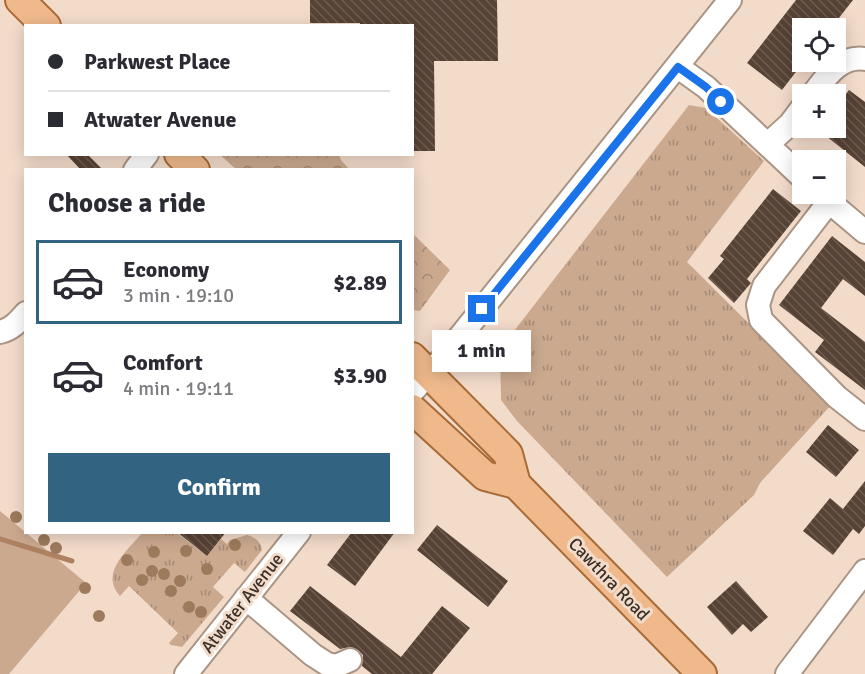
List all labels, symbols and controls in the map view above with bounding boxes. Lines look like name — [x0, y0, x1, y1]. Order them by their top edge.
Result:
map controls — [792, 18, 846, 204]
button: locate — [792, 18, 846, 72]
text: Parkwest Place — [84, 48, 231, 75]
button: + — [792, 84, 846, 138]
route start — [707, 88, 734, 115]
text: Atwater Avenue — [84, 106, 236, 133]
button: − — [792, 150, 846, 204]
text: Choose a ride — [48, 187, 206, 220]
icon: car — [51, 255, 105, 309]
text: Economy — [123, 256, 209, 283]
text: $2.89 — [333, 269, 387, 296]
text: 3 min · 19:10 — [123, 283, 234, 308]
route end — [468, 295, 495, 322]
callout: 1 min — [432, 330, 532, 372]
text: 1 min — [457, 338, 506, 363]
icon: car — [51, 348, 105, 402]
text: Comfort — [123, 349, 203, 376]
text: $3.90 — [333, 362, 387, 389]
text: 4 min · 19:11 — [123, 376, 234, 401]
button: Confirm — [48, 453, 390, 522]
street label: Cawthra Road — [564, 533, 654, 625]
street label: Atwater Avenue — [196, 549, 288, 657]

